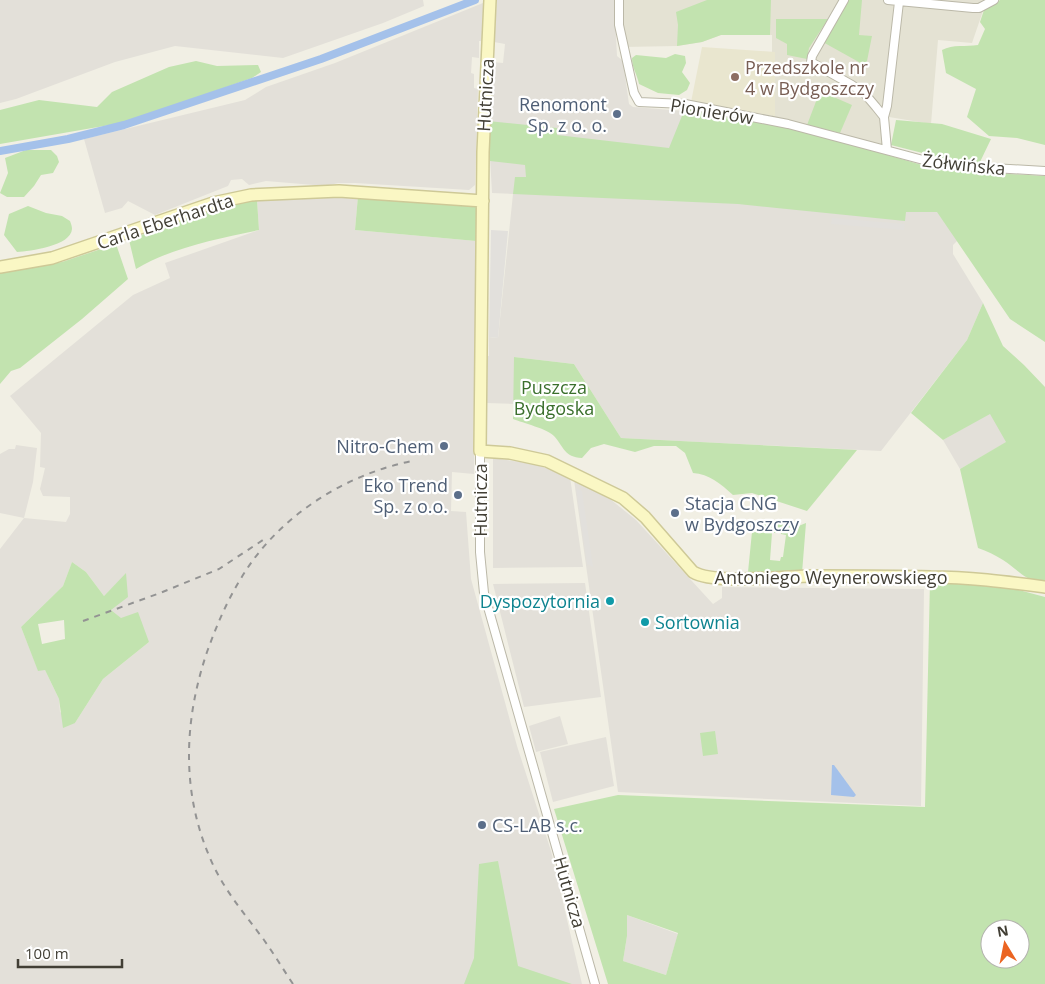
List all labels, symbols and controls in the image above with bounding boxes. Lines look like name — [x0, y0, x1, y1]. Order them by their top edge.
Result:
place label: Przedszkole nr 4 w Bydgoszczy — [745, 55, 875, 100]
street label: Hutnicza — [471, 58, 499, 132]
marker: Przedszkole nr 4 w Bydgoszczy — [729, 71, 741, 83]
place label: Renomont Sp. z o. o. — [519, 92, 607, 137]
street label: Pionierów — [669, 93, 755, 129]
marker: Renomont Sp. z o. o. — [611, 108, 623, 120]
street label: Żółwińska — [921, 148, 1007, 180]
street label: Carla Eberhardta — [94, 188, 236, 254]
park label: Puszcza Bydgoska — [514, 375, 594, 420]
place label: Nitro-Chem — [336, 434, 434, 458]
marker: Nitro-Chem — [438, 440, 450, 452]
street label: Hutnicza — [468, 463, 492, 537]
place label: Eko Trend Sp. z o.o. — [364, 473, 448, 518]
marker: Eko Trend Sp. z o.o. — [452, 489, 464, 501]
place label: Stacja CNG w Bydgoszczy — [685, 491, 800, 536]
marker: Stacja CNG w Bydgoszczy — [669, 507, 681, 519]
street label: Antoniego Weynerowskiego — [715, 565, 947, 589]
place label: Dyspozytornia — [480, 589, 600, 613]
marker: Dyspozytornia — [604, 595, 616, 607]
place label: Sortownia — [655, 610, 740, 634]
marker: Sortownia — [639, 616, 651, 628]
place label: CS-LAB s.c. — [492, 813, 583, 837]
marker: CS-LAB s.c. — [476, 819, 488, 831]
street label: Hutnicza — [548, 853, 592, 931]
north arrow — [980, 919, 1030, 969]
text: N — [995, 920, 1010, 941]
scale bar — [18, 936, 121, 968]
text: 100 m — [25, 943, 69, 963]

